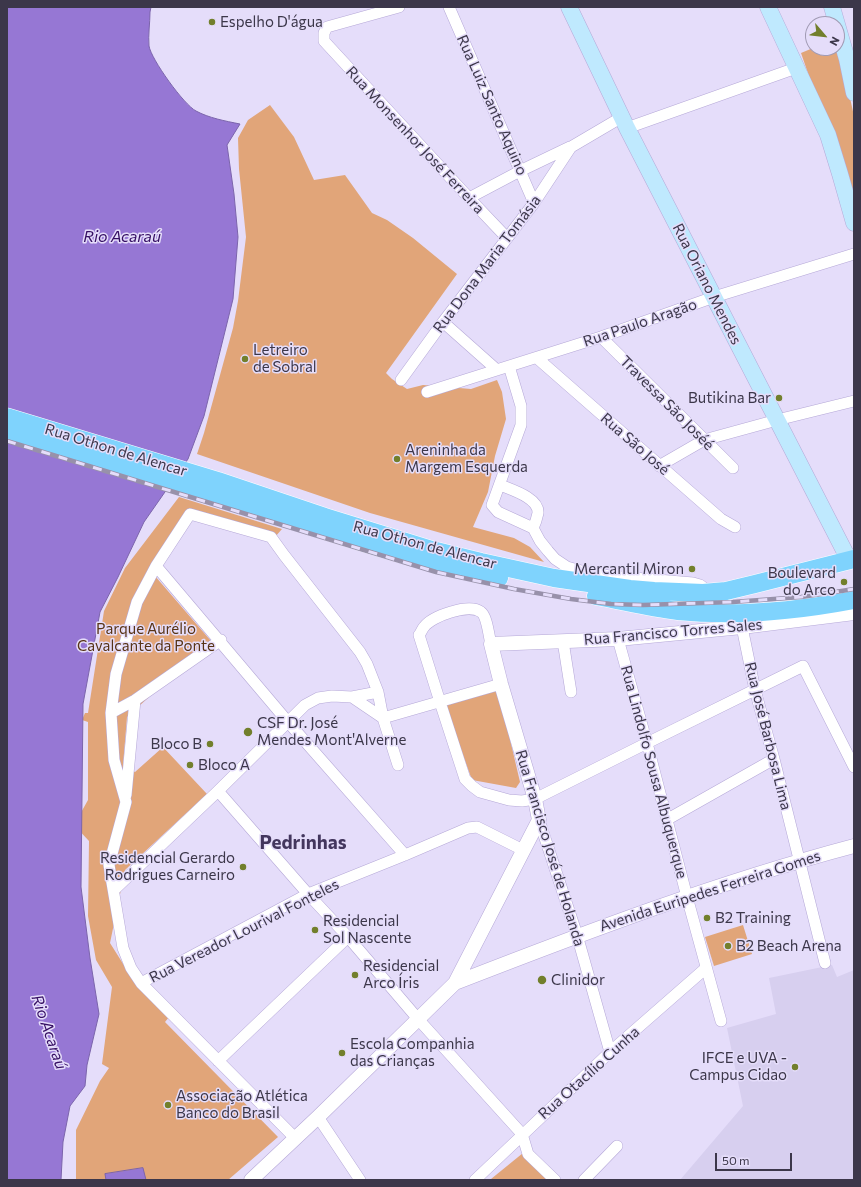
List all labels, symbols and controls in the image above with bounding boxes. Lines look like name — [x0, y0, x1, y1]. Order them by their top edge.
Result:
place label: Espelho D'água — [220, 13, 323, 31]
north arrow — [805, 16, 845, 56]
marker: Espelho D'água — [207, 17, 217, 27]
street label: Rua Luiz Santo Aquino — [453, 32, 531, 178]
text: N — [827, 35, 843, 48]
street label: Rua Monsenhor José Ferreira — [342, 63, 488, 217]
street label: Rua Dona Maria Tomásia — [429, 192, 545, 336]
street label: Rua Oriano Mendes — [669, 220, 745, 348]
water label: Rio Acaraú — [83, 227, 161, 247]
street label: Rua Paulo Aragão — [581, 295, 699, 351]
place label: Letreiro de Sobral — [253, 341, 317, 376]
street label: Travessa São Joséé — [616, 352, 718, 454]
marker: Letreiro de Sobral — [240, 354, 250, 364]
place label: Butikina Bar — [688, 389, 771, 407]
marker: Butikina Bar — [774, 393, 784, 403]
street label: Rua São José — [597, 409, 673, 479]
street label: Rua Othon de Alencar — [43, 420, 189, 480]
place label: Areninha da Margem Esquerda — [405, 441, 528, 476]
marker: Areninha da Margem Esquerda — [392, 454, 402, 464]
street label: Rua Othon de Alencar — [351, 517, 499, 573]
place label: Mercantil Miron — [574, 560, 684, 578]
marker: Mercantil Miron — [687, 564, 697, 574]
place label: Boulevard do Arco — [768, 564, 836, 599]
marker: Boulevard do Arco — [839, 577, 849, 587]
street label: Rua Francisco Torres Sales — [583, 615, 763, 649]
park label: Parque Aurélio Cavalcante da Ponte — [77, 620, 215, 655]
street label: Rua José Barbosa Lima — [741, 660, 795, 812]
street label: Rua Lindolfo Sousa Albuquerque — [617, 663, 691, 881]
place label: CSF Dr. José Mendes Mont'Alverne — [257, 714, 406, 749]
marker: CSF Dr. José Mendes Mont'Alverne — [242, 726, 254, 738]
place label: Bloco B — [151, 735, 202, 753]
marker: Bloco B — [205, 739, 215, 749]
street label: Rua Francisco José de Holanda — [512, 748, 588, 948]
place label: Bloco A — [198, 756, 250, 774]
marker: Bloco A — [185, 760, 195, 770]
district label: Pedrinhas — [259, 832, 347, 854]
street label: Avenida Euripedes Ferreira Gomes — [597, 847, 823, 935]
place label: Residencial Gerardo Rodrigues Carneiro — [100, 849, 235, 884]
marker: Residencial Gerardo Rodrigues Carneiro — [238, 862, 248, 872]
street label: Rua Vereador Lourival Fonteles — [146, 875, 342, 987]
place label: B2 Training — [715, 909, 791, 927]
place label: Residencial Sol Nascente — [323, 912, 411, 947]
marker: B2 Training — [702, 913, 712, 923]
marker: Residencial Sol Nascente — [310, 925, 320, 935]
place label: B2 Beach Arena — [736, 937, 842, 955]
marker: B2 Beach Arena — [723, 941, 733, 951]
place label: Residencial Arco Íris — [363, 957, 439, 992]
marker: Residencial Arco Íris — [350, 970, 360, 980]
place label: Clinidor — [551, 971, 605, 989]
marker: Clinidor — [536, 974, 548, 986]
water label: Rio Acaraú — [27, 992, 71, 1072]
street label: Rua Otacílio Cunha — [535, 1023, 643, 1123]
place label: Escola Companhia das Crianças — [350, 1035, 475, 1070]
marker: Escola Companhia das Crianças — [337, 1048, 347, 1058]
place label: IFCE e UVA - Campus Cidao — [689, 1049, 787, 1084]
marker: IFCE e UVA - Campus Cidao — [790, 1062, 800, 1072]
place label: Associação Atlética Banco do Brasil — [176, 1087, 308, 1122]
marker: Associação Atlética Banco do Brasil — [163, 1100, 173, 1110]
scale bar — [717, 1145, 794, 1171]
text: 50 m — [722, 1153, 750, 1167]

